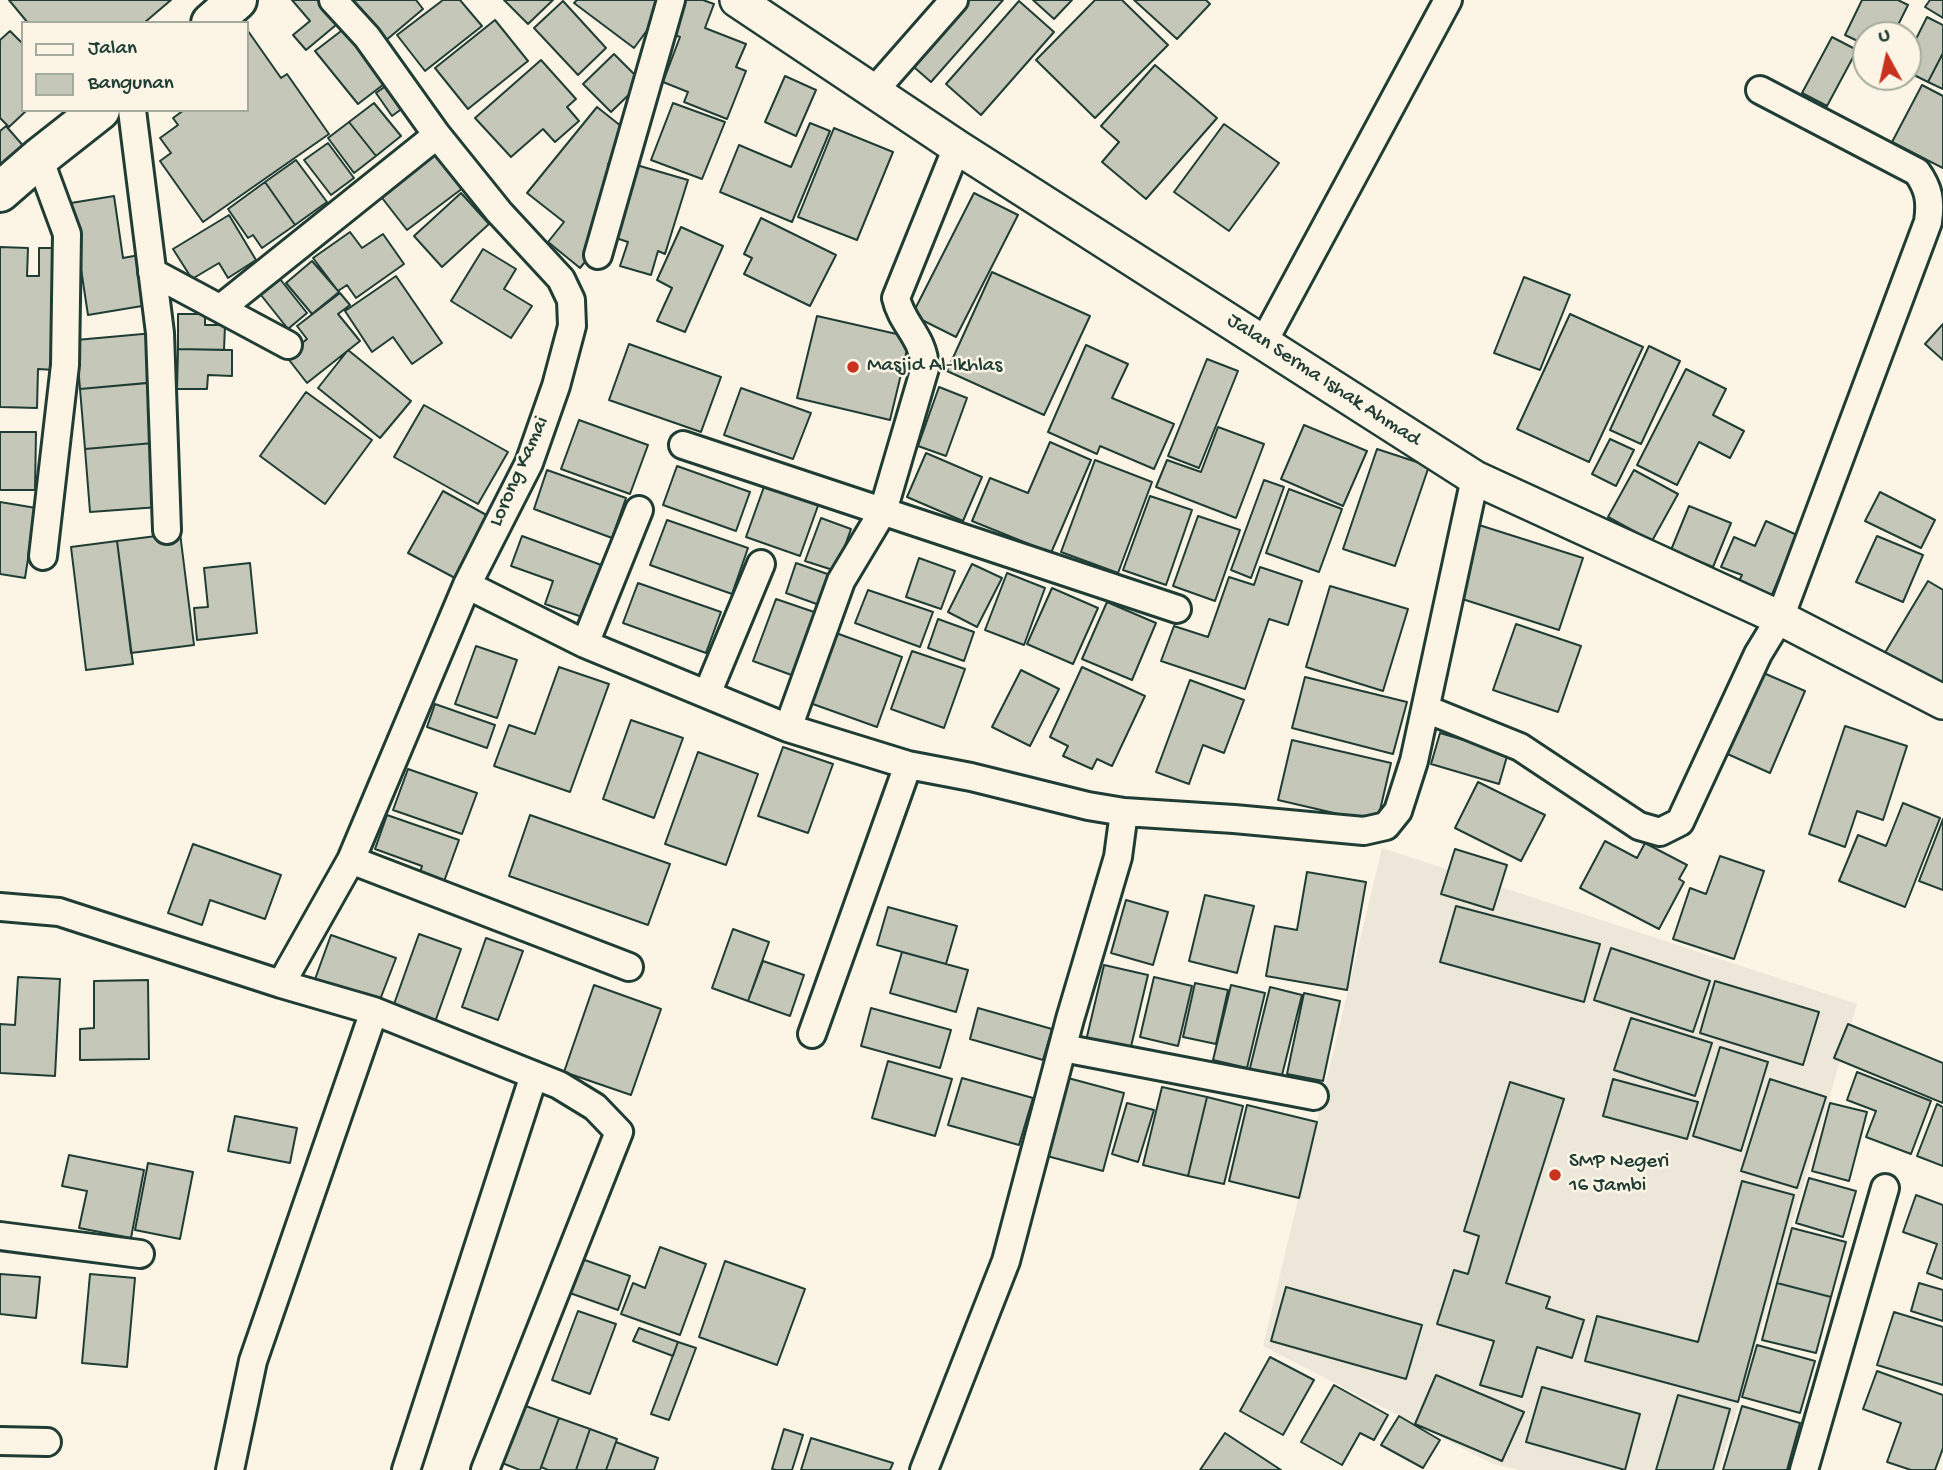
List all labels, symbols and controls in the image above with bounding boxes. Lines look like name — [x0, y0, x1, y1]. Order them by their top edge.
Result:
legend — [21, 21, 248, 112]
north arrow — [1852, 21, 1922, 91]
text: U — [1877, 25, 1891, 49]
text: Jalan — [88, 37, 137, 62]
text: Bangunan — [88, 72, 174, 97]
street label: Jalan Serma Ishak Ahmad — [1221, 309, 1425, 453]
place label: Masjid Al-Ikhlas — [867, 354, 1002, 380]
marker: Masjid Al-Ikhlas — [845, 359, 861, 375]
street label: Lorong Kamai — [484, 413, 556, 531]
place label: SMP Negeri 16 Jambi — [1569, 1150, 1669, 1200]
marker: SMP Negeri 16 Jambi — [1547, 1167, 1563, 1183]

